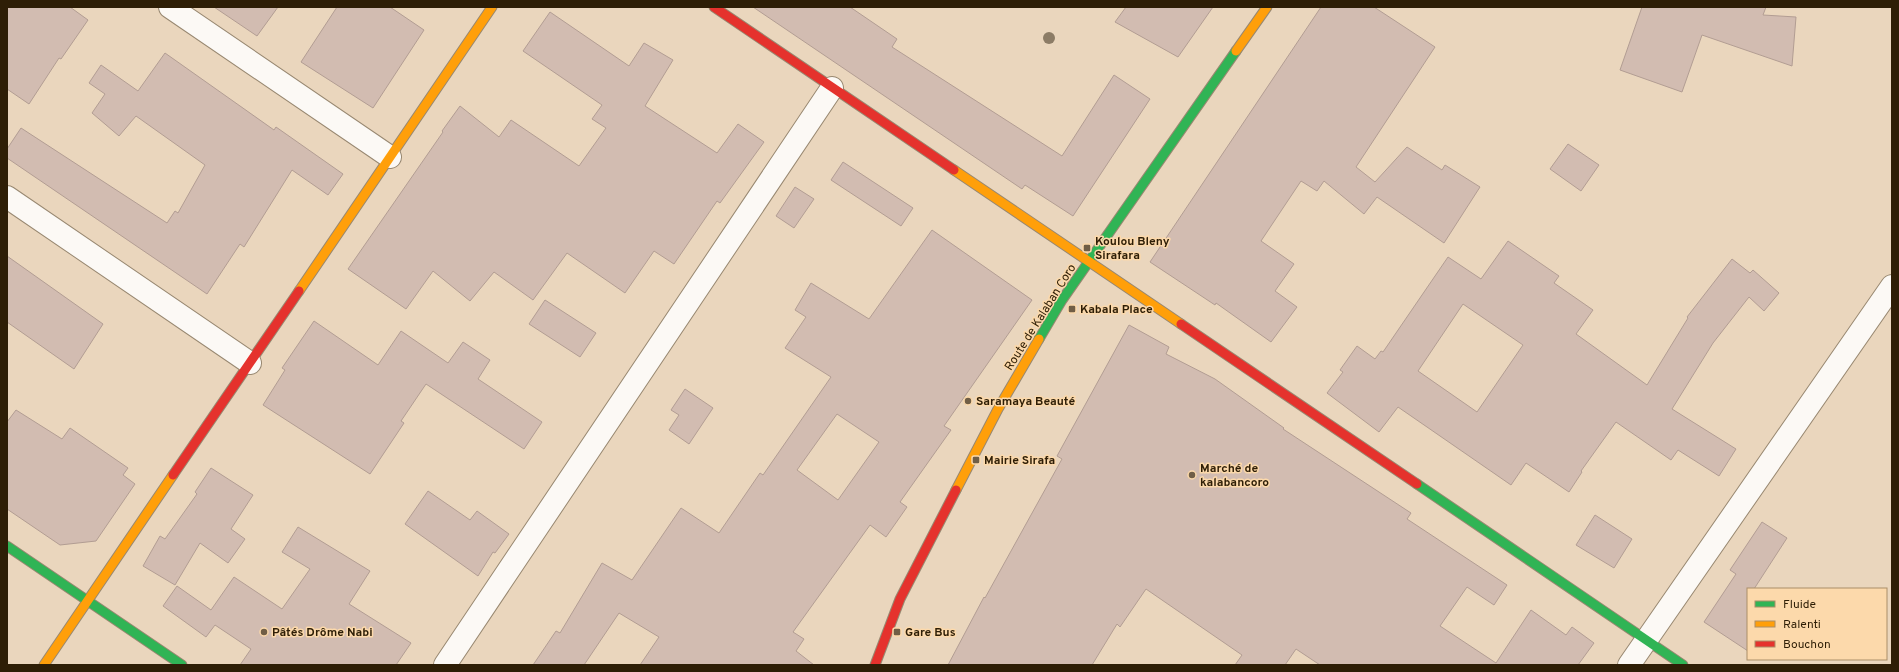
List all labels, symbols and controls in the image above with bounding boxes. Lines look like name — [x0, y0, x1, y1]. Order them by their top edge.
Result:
place label: Koulou Bleny Sirafara — [1095, 234, 1170, 264]
marker: Koulou Bleny Sirafara — [1082, 243, 1092, 253]
street label: Route de Kalaban Coro — [1002, 261, 1080, 374]
place label: Kabala Place — [1080, 302, 1153, 318]
marker: Kabala Place — [1067, 304, 1077, 314]
place label: Saramaya Beauté — [976, 394, 1075, 410]
marker: Saramaya Beauté — [963, 396, 973, 406]
place label: Mairie Sirafa — [984, 453, 1055, 469]
marker: Mairie Sirafa — [971, 455, 981, 465]
place label: Marché de kalabancoro — [1200, 461, 1269, 491]
marker: Marché de kalabancoro — [1187, 470, 1197, 480]
legend — [1747, 588, 1887, 660]
text: Fluide — [1783, 597, 1816, 613]
text: Ralenti — [1783, 617, 1821, 633]
place label: Pâtés Drôme Nabi — [272, 625, 373, 641]
place label: Gare Bus — [905, 625, 956, 641]
marker: Pâtés Drôme Nabi — [259, 627, 269, 637]
marker: Gare Bus — [892, 627, 902, 637]
text: Bouchon — [1783, 637, 1831, 653]

